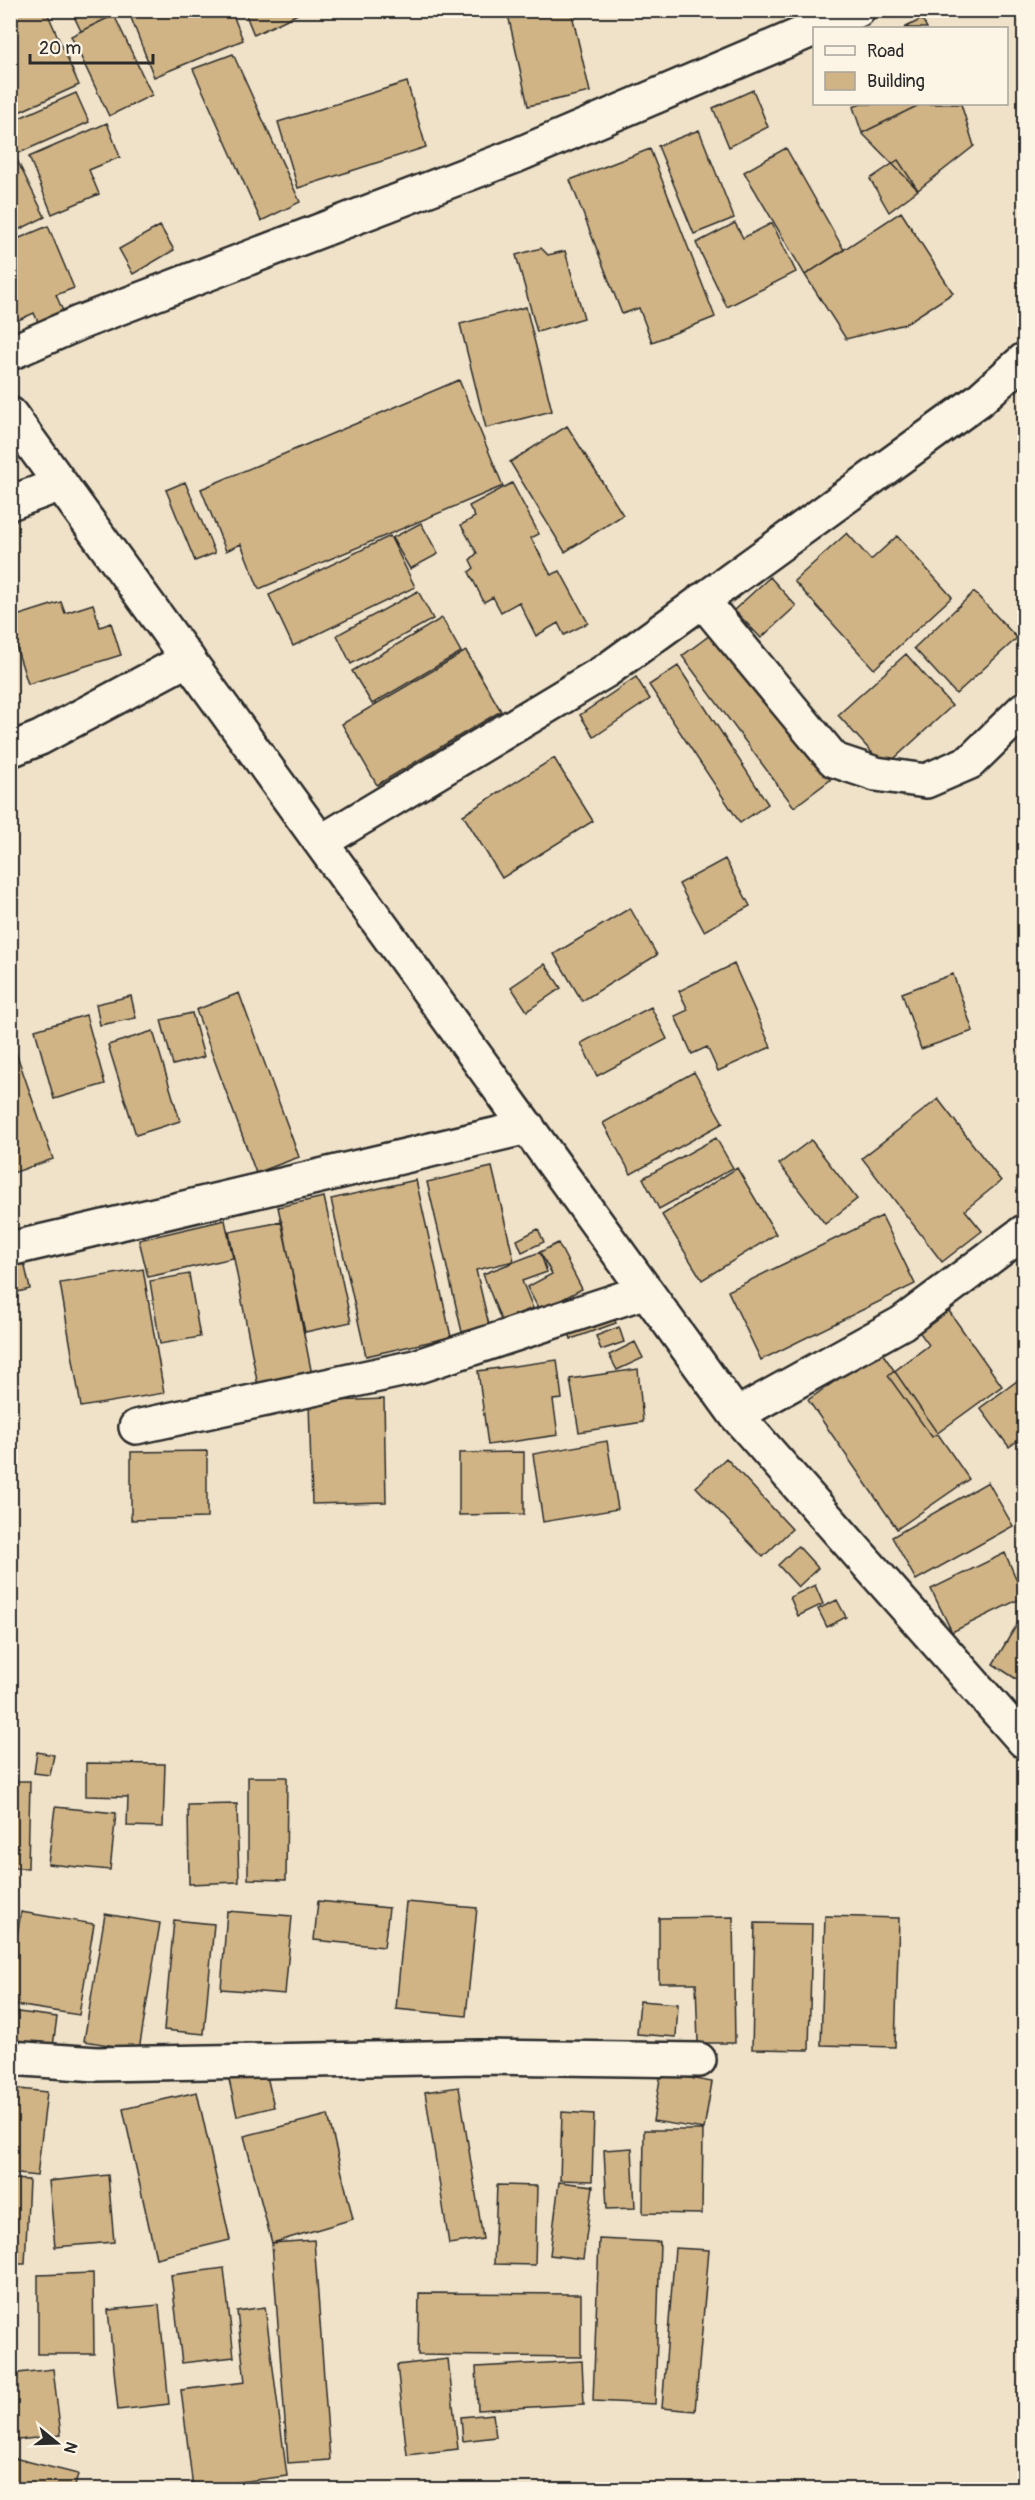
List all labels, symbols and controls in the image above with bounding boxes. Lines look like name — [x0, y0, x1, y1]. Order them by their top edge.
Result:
scale bar — [30, 27, 153, 65]
legend — [813, 27, 1008, 105]
text: 20 m — [39, 37, 81, 60]
text: Road — [867, 40, 904, 63]
text: Building — [867, 70, 925, 93]
north arrow — [27, 2413, 87, 2473]
text: N — [59, 2439, 81, 2456]

